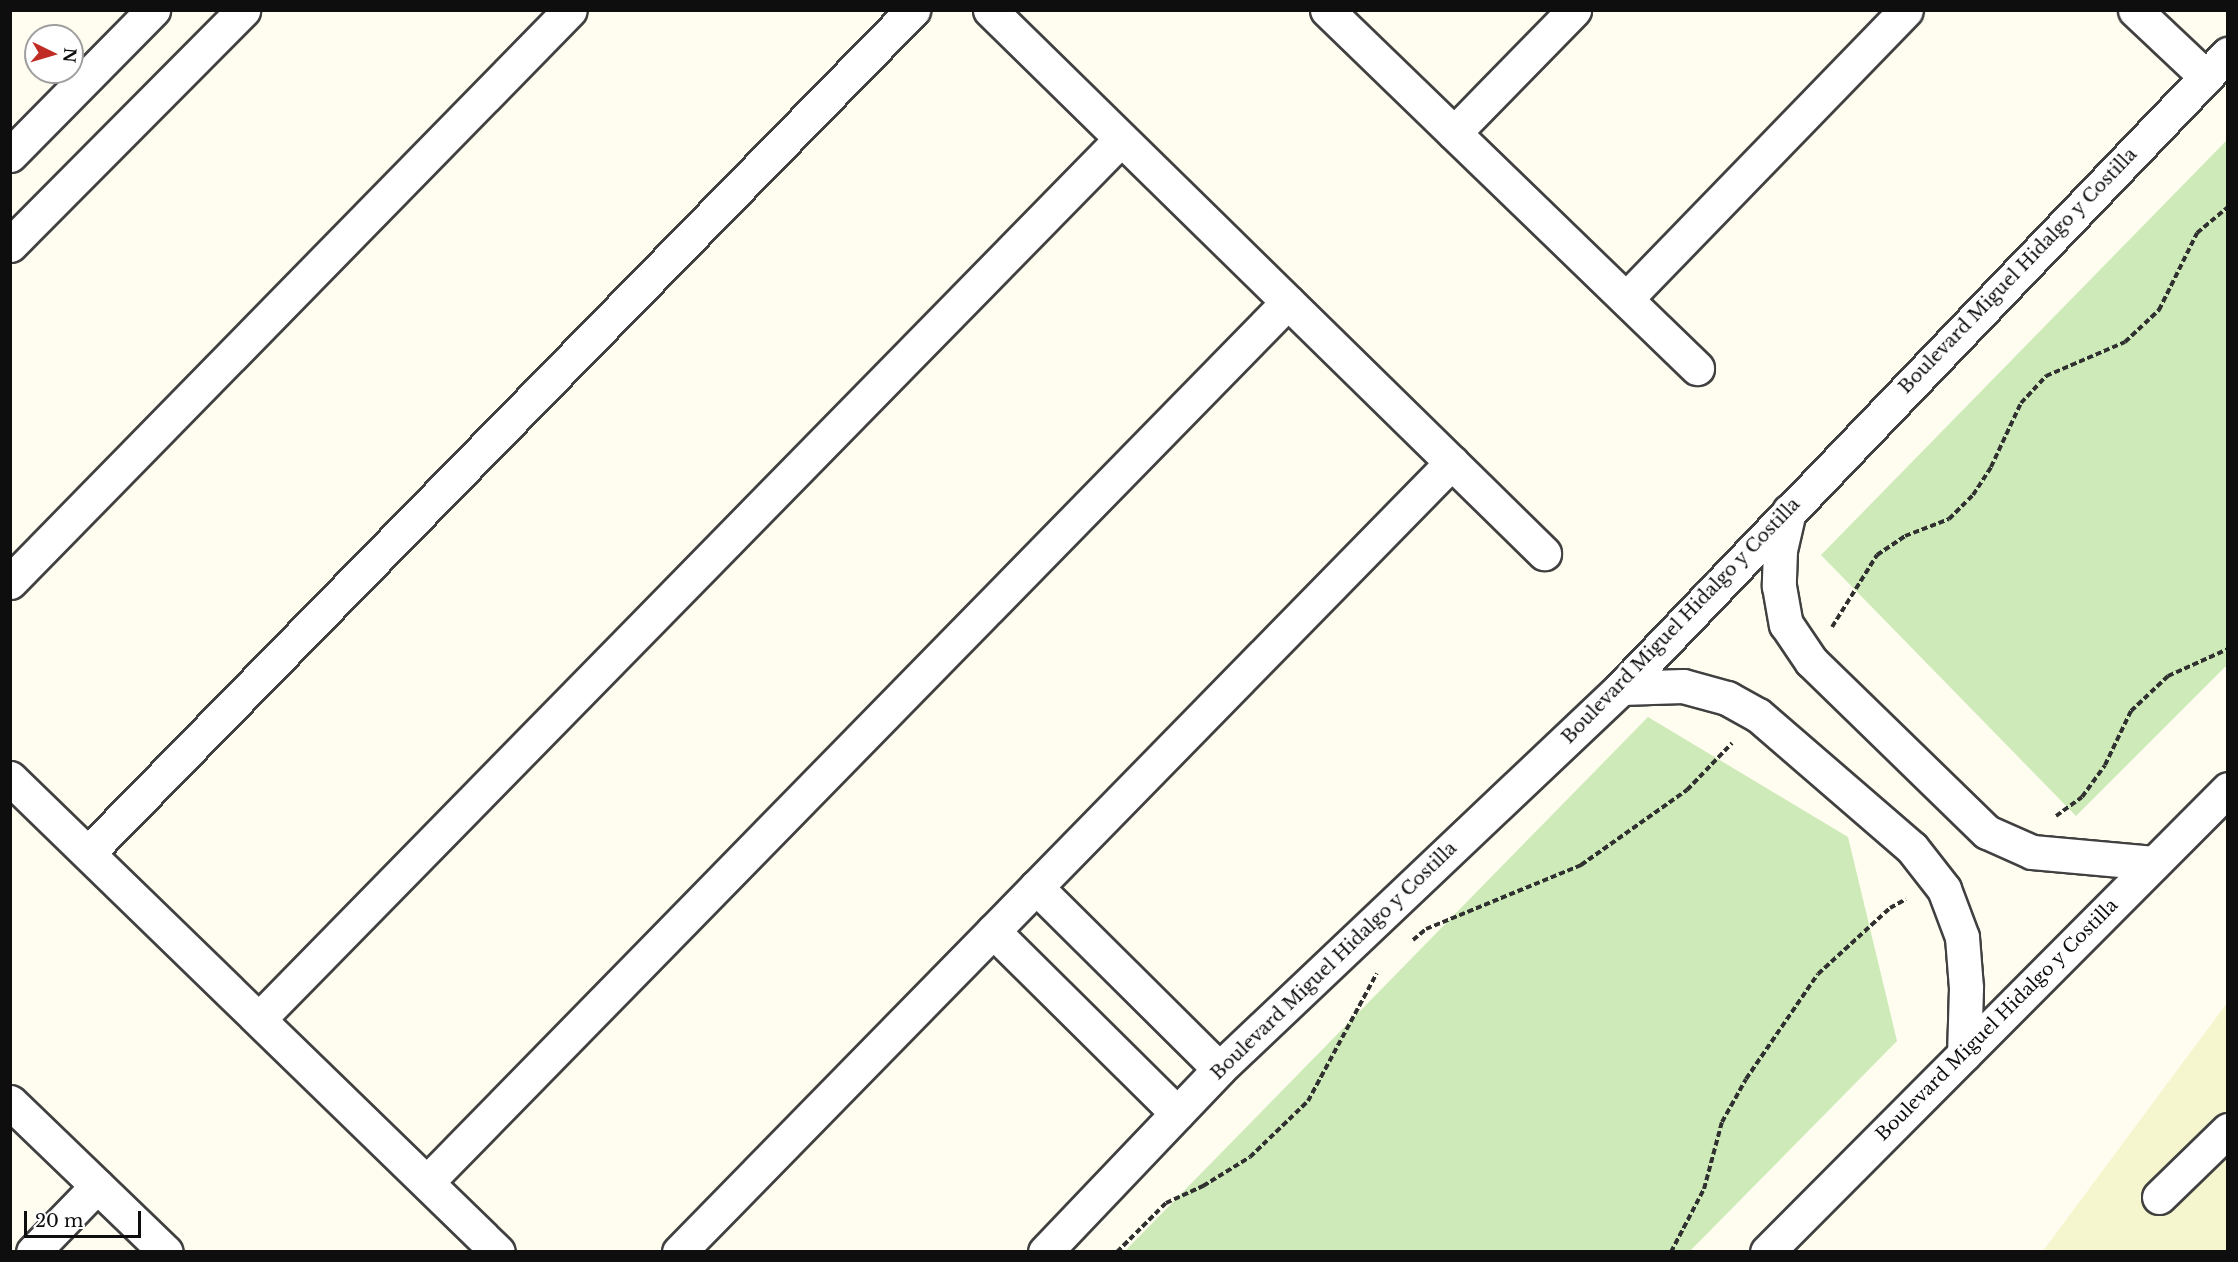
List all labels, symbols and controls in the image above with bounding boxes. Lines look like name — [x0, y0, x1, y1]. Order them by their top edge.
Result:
north arrow — [24, 24, 84, 84]
text: N — [59, 47, 81, 64]
street label: Boulevard Miguel Hidalgo y Costilla — [1894, 143, 2142, 399]
street label: Boulevard Miguel Hidalgo y Costilla — [1557, 493, 1805, 749]
street label: Boulevard Miguel Hidalgo y Costilla — [1206, 837, 1462, 1085]
street label: Boulevard Miguel Hidalgo y Costilla — [1871, 894, 2123, 1146]
scale bar — [27, 1199, 144, 1237]
text: 20 m — [35, 1210, 83, 1232]

